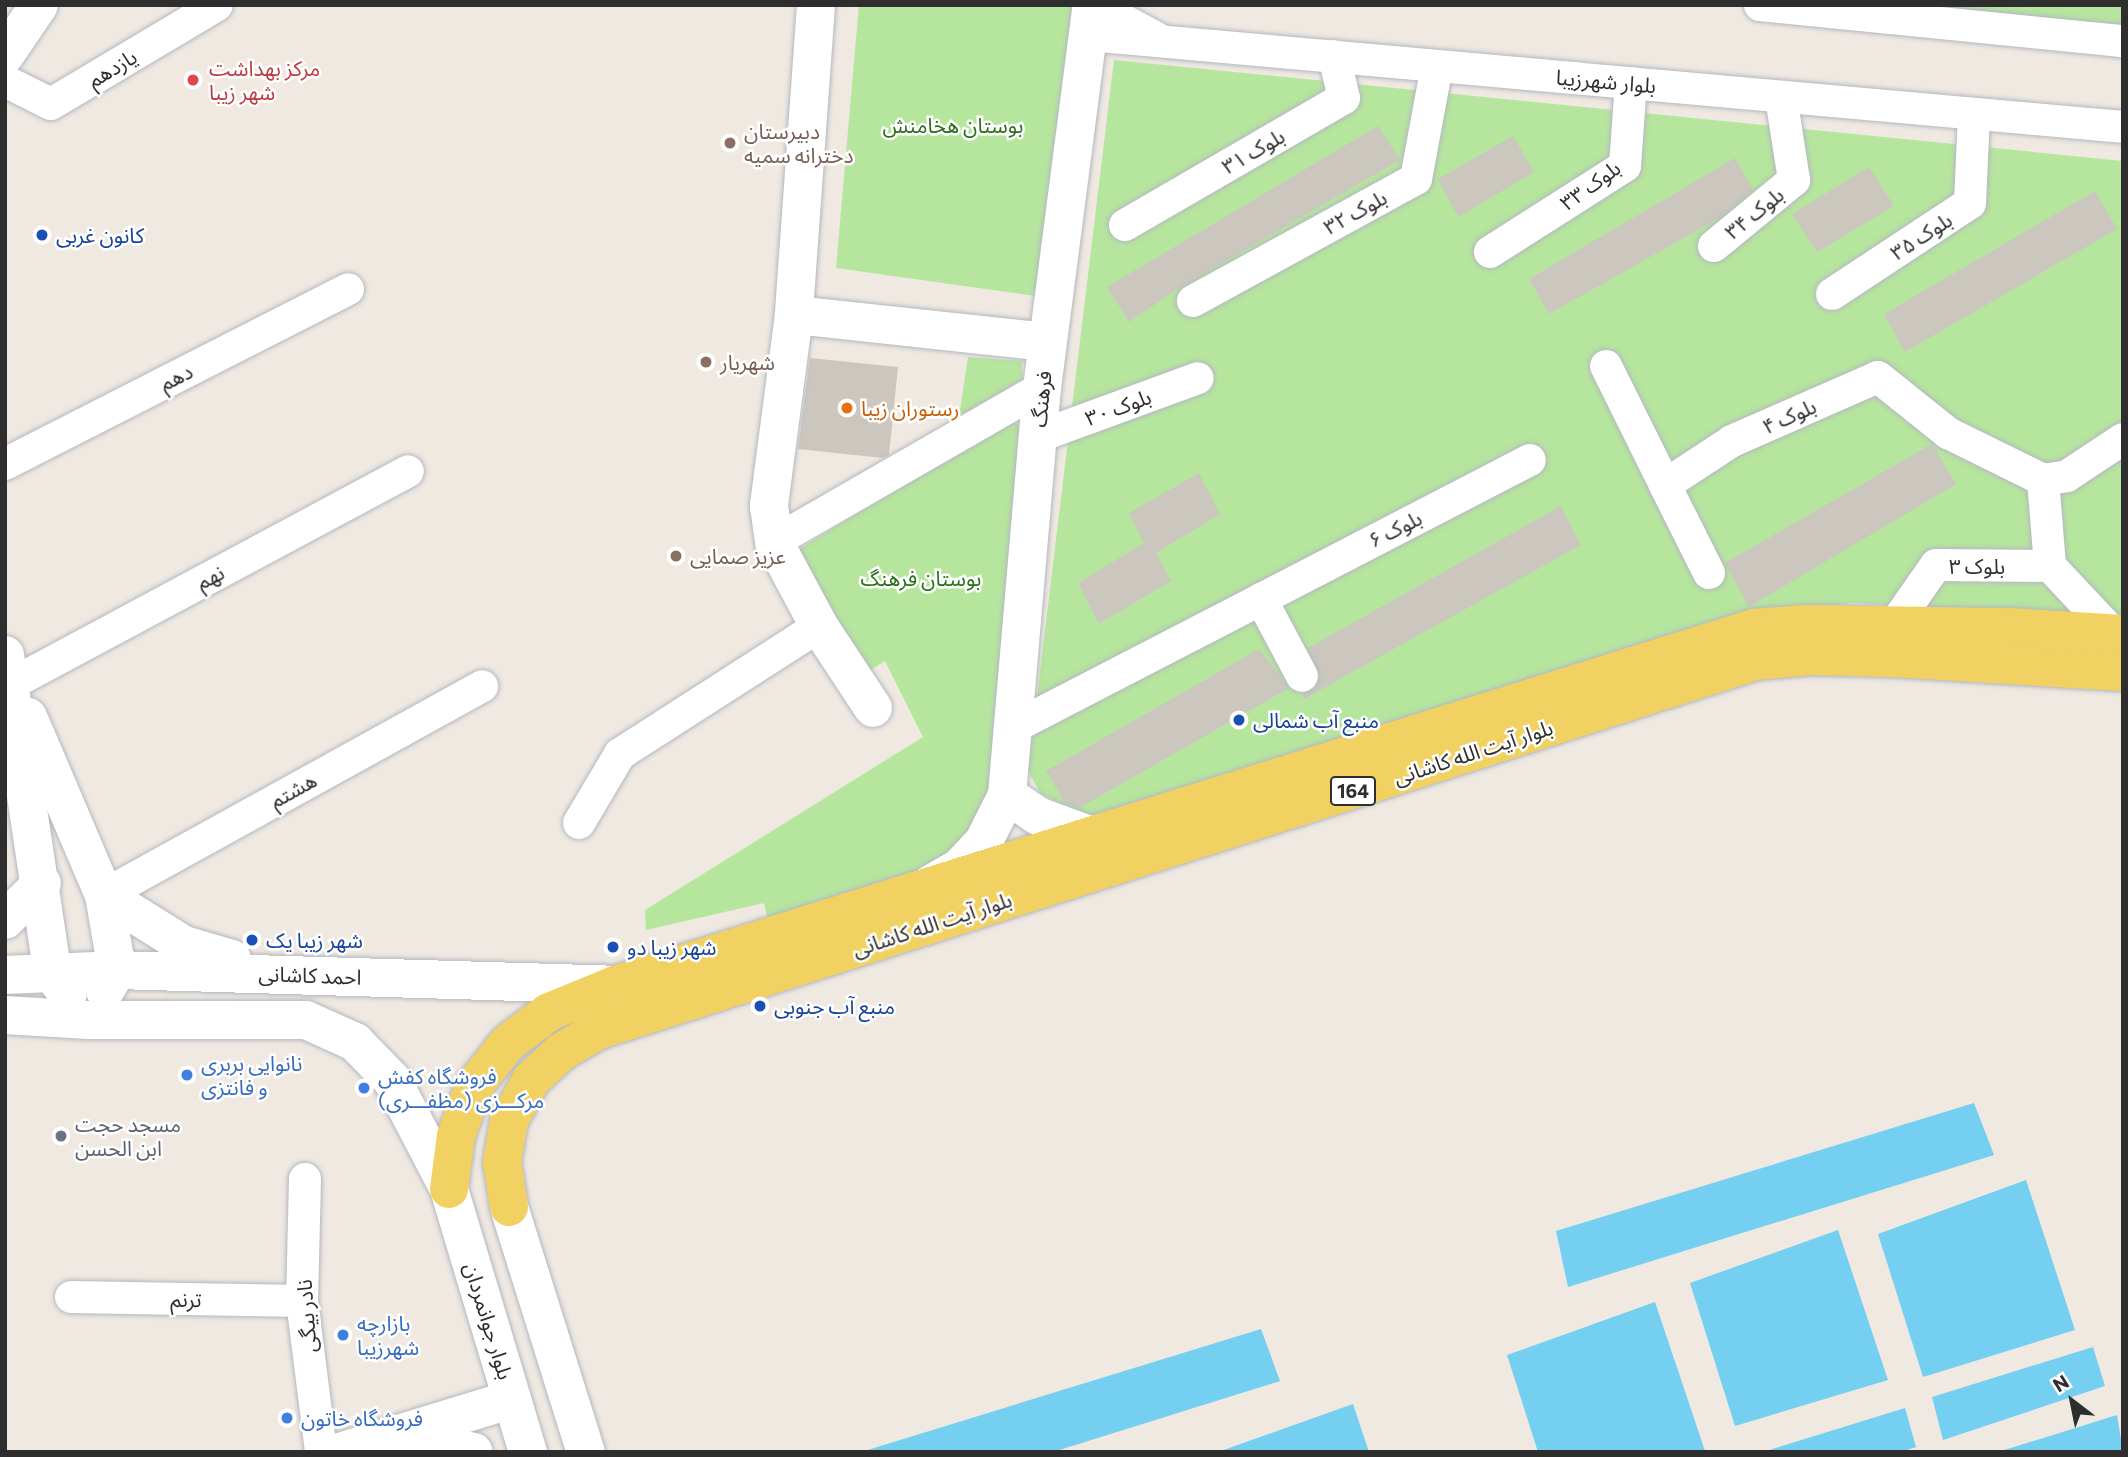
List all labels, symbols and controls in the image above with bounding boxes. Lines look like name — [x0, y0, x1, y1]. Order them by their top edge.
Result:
street label: یازدهم — [83, 43, 141, 93]
place label: مرکز بهداشت شهر زیبا — [209, 55, 320, 105]
street label: بلوار شهرزیبا — [1555, 64, 1657, 98]
marker: مرکز بهداشت شهر زیبا — [183, 70, 203, 90]
park label: بوستان هخامنش — [883, 112, 1023, 138]
place label: دبیرستان دخترانه سمیه — [744, 118, 854, 168]
street label: بلوک ۳۱ — [1217, 123, 1289, 179]
marker: دبیرستان دخترانه سمیه — [722, 135, 738, 151]
street label: بلوک ۳۳ — [1555, 155, 1625, 215]
street label: بلوک ۳۴ — [1720, 182, 1788, 244]
street label: بلوک ۳۲ — [1319, 184, 1391, 240]
street label: بلوک ۳۵ — [1885, 207, 1957, 265]
place label: کانون غربی — [56, 222, 144, 248]
marker: کانون غربی — [34, 227, 50, 243]
place label: شهریار — [720, 349, 775, 375]
marker: شهریار — [698, 354, 714, 370]
street label: دهم — [155, 358, 197, 396]
street label: فرهنگ — [1026, 370, 1056, 428]
street label: بلوک ۳۰ — [1082, 383, 1154, 431]
street label: بلوک ۴ — [1758, 393, 1820, 439]
place label: رستوران زیبا — [861, 395, 960, 421]
marker: رستوران زیبا — [839, 400, 855, 416]
street label: بلوک ۶ — [1364, 505, 1426, 553]
place label: عزیز صمایی — [690, 543, 786, 569]
marker: عزیز صمایی — [668, 548, 684, 564]
street label: بلوک ۳ — [1949, 553, 2005, 579]
street label: نهم — [192, 559, 228, 595]
park label: بوستان فرهنگ — [861, 565, 981, 591]
place label: منبع آب شمالی — [1253, 707, 1379, 733]
marker: منبع آب شمالی — [1231, 712, 1247, 728]
street label: بلوار آیت الله کاشانی — [1390, 714, 1556, 790]
street label: هشتم — [265, 767, 321, 813]
road number: 164 — [1328, 776, 1378, 806]
street label: بلوار آیت الله کاشانی — [849, 886, 1015, 962]
place label: شهر زیبا یک — [266, 927, 363, 953]
marker: شهر زیبا یک — [244, 932, 260, 948]
place label: شهر زیبا دو — [627, 934, 717, 960]
marker: شهر زیبا دو — [605, 939, 621, 955]
street label: احمد کاشانی — [258, 961, 362, 989]
place label: منبع آب جنوبی — [774, 993, 895, 1019]
marker: منبع آب جنوبی — [752, 998, 768, 1014]
place label: نانوایی بربری و فانتزی — [201, 1050, 302, 1100]
place label: فروشگاه کفش مرکـــزی (مظفـــری) — [378, 1063, 544, 1113]
marker: نانوایی بربری و فانتزی — [179, 1067, 195, 1083]
marker: فروشگاه کفش مرکـــزی (مظفـــری) — [356, 1080, 372, 1096]
place label: مسجد حجت ابن الحسن — [75, 1111, 181, 1161]
marker: مسجد حجت ابن الحسن — [53, 1128, 69, 1144]
street label: بلوار جوانمردان — [459, 1260, 519, 1382]
street label: نادر بیگی — [291, 1279, 321, 1353]
street label: ترنم — [170, 1286, 202, 1312]
place label: بازارچه شهرزیبا — [357, 1310, 419, 1360]
marker: بازارچه شهرزیبا — [335, 1327, 351, 1343]
north arrow — [2037, 1366, 2107, 1436]
text: N — [2048, 1369, 2073, 1396]
place label: فروشگاه خاتون — [301, 1405, 423, 1431]
marker: فروشگاه خاتون — [279, 1410, 295, 1426]

